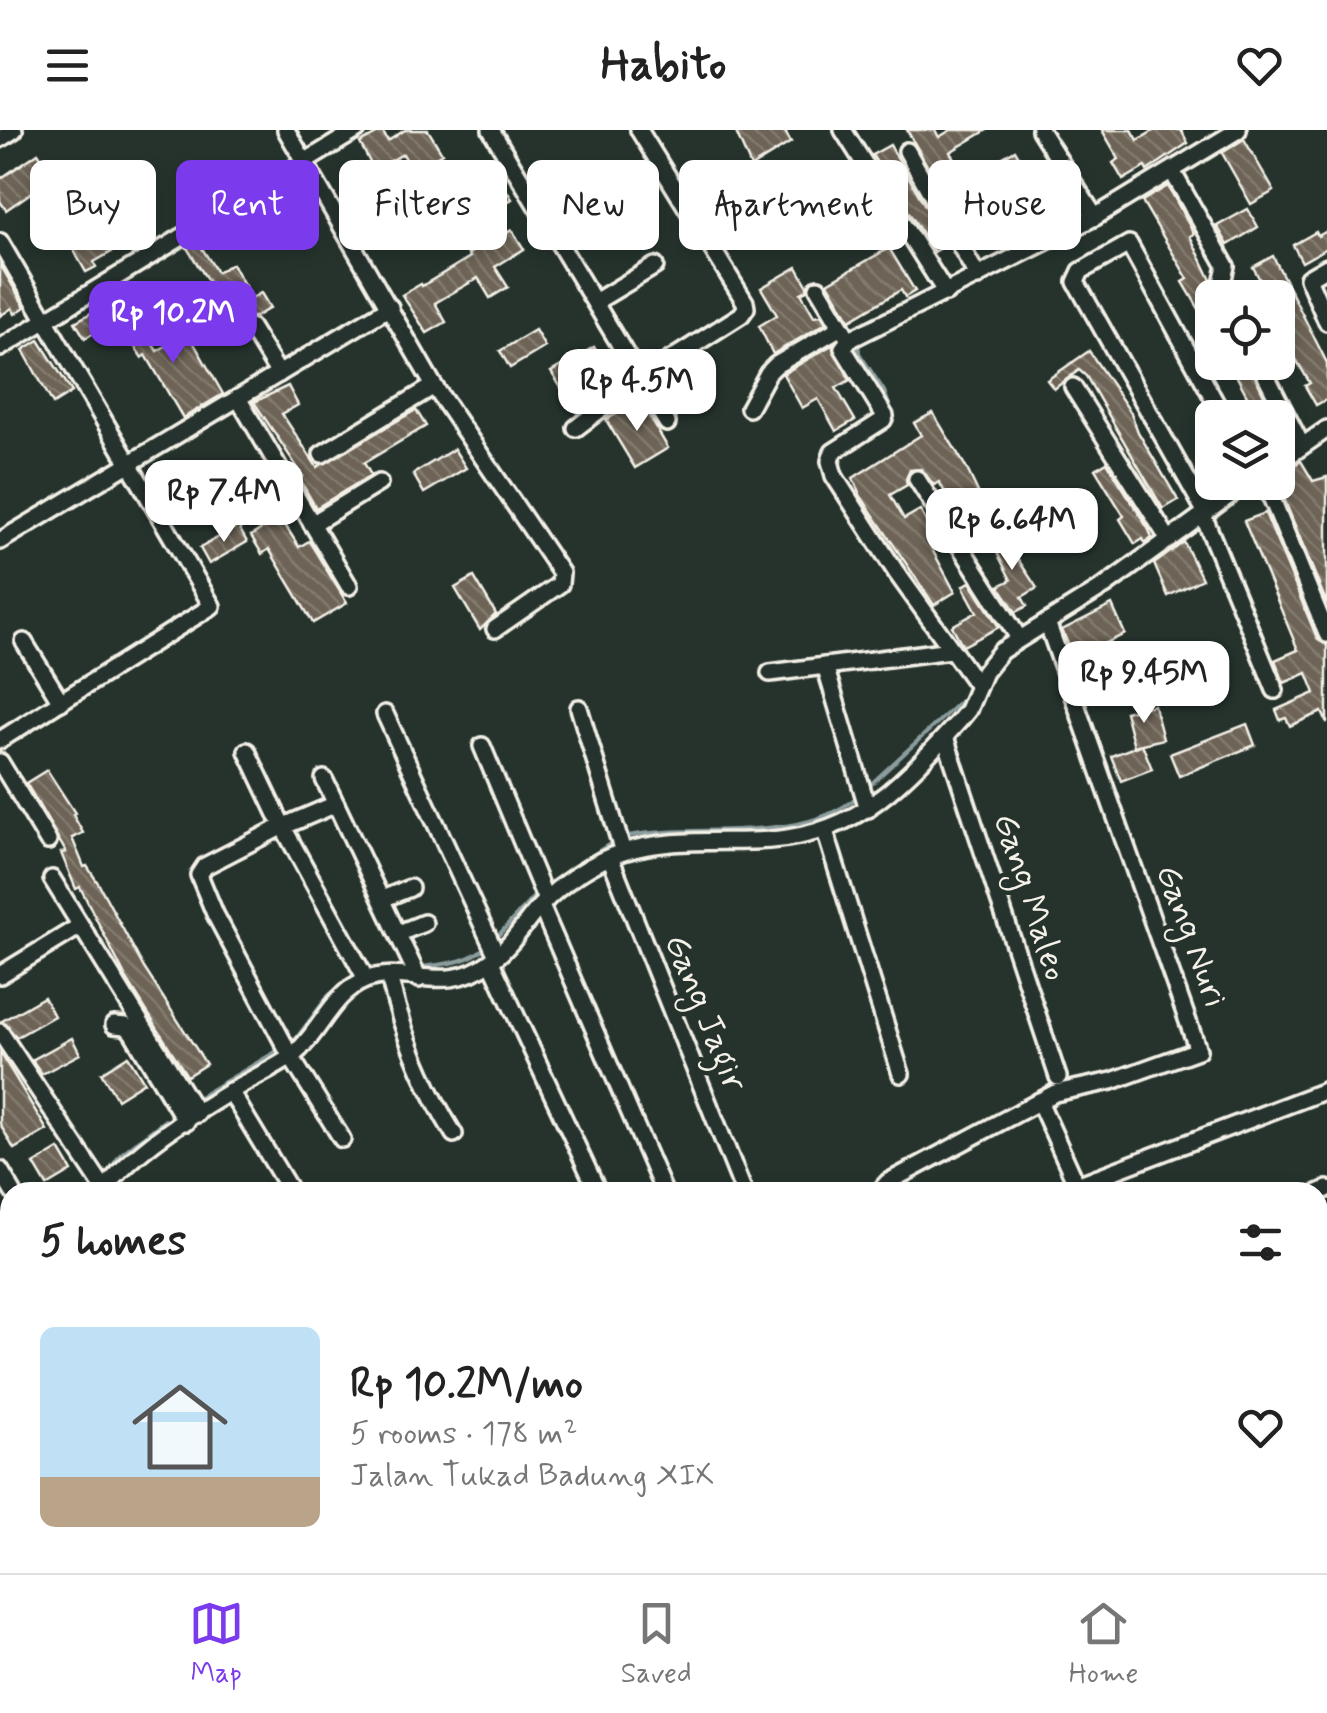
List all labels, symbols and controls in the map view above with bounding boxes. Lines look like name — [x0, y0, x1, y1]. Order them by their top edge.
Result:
text: Habito — [601, 36, 726, 95]
icon: menu — [40, 38, 95, 93]
icon: heart — [1232, 38, 1287, 93]
chip: Buy — [30, 160, 156, 250]
chip: Rent — [176, 160, 319, 250]
chip: Filters — [339, 160, 507, 250]
chip: New — [527, 160, 659, 250]
chip: Apartment — [679, 160, 908, 250]
chip: House — [928, 160, 1081, 250]
map controls — [1195, 280, 1295, 500]
button: locate — [1195, 280, 1295, 380]
pin: Rp 10.2M — [70, 281, 276, 366]
text: Rp 10.2M — [111, 292, 235, 334]
pin: Rp 4.5M — [545, 349, 729, 434]
text: Rp 4.5M — [580, 360, 694, 402]
button: layers — [1195, 400, 1295, 500]
pin: Rp 7.4M — [132, 460, 316, 545]
text: Rp 7.4M — [167, 471, 281, 513]
pin: Rp 6.64M — [909, 488, 1115, 573]
text: Rp 6.64M — [948, 499, 1076, 541]
pin: Rp 9.45M — [1041, 641, 1247, 726]
text: Rp 9.45M — [1080, 652, 1208, 694]
street label: Gang Maleo — [978, 807, 1079, 988]
street label: Gang Nuri — [1141, 858, 1238, 1015]
street label: Gang Jagir — [649, 928, 758, 1101]
text: 5 homes — [40, 1215, 186, 1270]
icon: filters — [1233, 1215, 1288, 1270]
text: Rp 10.2M/mo — [350, 1358, 583, 1413]
icon: home — [120, 1367, 240, 1487]
icon: heart — [1233, 1400, 1288, 1455]
text: 5 rooms · 178 m² — [350, 1413, 577, 1455]
text: Jalan Tukad Badung XIX — [350, 1455, 715, 1497]
tab: Map — [189, 1596, 244, 1693]
tab: Saved — [621, 1596, 692, 1693]
tab: Home — [1069, 1596, 1138, 1693]

